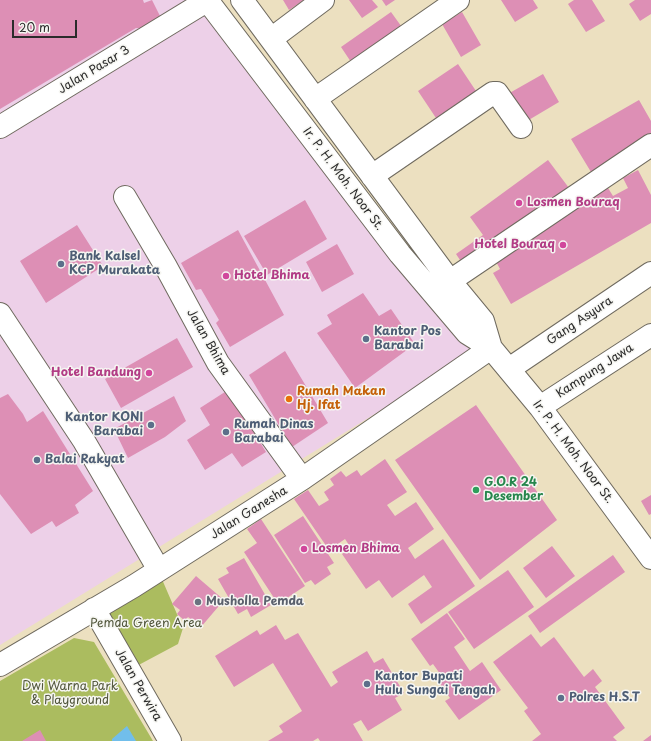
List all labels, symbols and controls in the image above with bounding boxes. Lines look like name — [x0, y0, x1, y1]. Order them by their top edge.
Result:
scale bar — [14, 12, 79, 38]
text: 20 m — [19, 18, 50, 36]
street label: Jalan Pasar 3 — [56, 43, 132, 97]
street label: Ir. P. H. Moh. Noor St. — [300, 125, 386, 233]
place label: Losmen Bouraq — [527, 196, 620, 210]
marker: Losmen Bouraq — [514, 198, 524, 208]
place label: Hotel Bouraq — [474, 238, 555, 252]
marker: Hotel Bouraq — [558, 240, 568, 250]
place label: Bank Kalsel KCP Murakata — [69, 250, 160, 278]
marker: Bank Kalsel KCP Murakata — [56, 259, 66, 269]
place label: Hotel Bhima — [234, 269, 310, 283]
marker: Hotel Bhima — [221, 271, 231, 281]
street label: Gang Asyura — [544, 294, 616, 348]
street label: Jalan Bhima — [183, 306, 233, 378]
place label: Kantor Pos Barabai — [374, 325, 441, 353]
marker: Kantor Pos Barabai — [361, 334, 371, 344]
street label: Kampung Jawa — [554, 341, 636, 401]
place label: Hotel Bandung — [51, 366, 141, 380]
marker: Hotel Bandung — [144, 368, 154, 378]
place label: Rumah Makan Hj. Ifat — [297, 385, 386, 413]
marker: Rumah Makan Hj. Ifat — [284, 394, 294, 404]
street label: Ir. P. H. Moh. Noor St. — [530, 398, 616, 506]
place label: Kantor KONI Barabai — [65, 411, 143, 439]
place label: Rumah Dinas Barabai — [234, 418, 314, 446]
marker: Kantor KONI Barabai — [146, 420, 156, 430]
marker: Rumah Dinas Barabai — [221, 427, 231, 437]
place label: Balai Rakyat — [45, 453, 125, 467]
marker: Balai Rakyat — [32, 455, 42, 465]
place label: G.O.R 24 Desember — [484, 476, 543, 504]
street label: Jalan Ganesha — [208, 484, 290, 542]
marker: G.O.R 24 Desember — [471, 485, 481, 495]
place label: Losmen Bhima — [312, 542, 400, 556]
marker: Losmen Bhima — [299, 544, 309, 554]
place label: Musholla Pemda — [206, 595, 304, 609]
marker: Musholla Pemda — [193, 597, 203, 607]
park label: Pemda Green Area — [90, 617, 202, 631]
street label: Jalan Perwira — [111, 646, 165, 724]
place label: Kantor Bupati Hulu Sungai Tengah — [375, 670, 496, 698]
marker: Kantor Bupati Hulu Sungai Tengah — [362, 679, 372, 689]
park label: Dwi Warna Park & Playground — [22, 680, 118, 708]
place label: Polres H.S.T — [569, 691, 640, 705]
marker: Polres H.S.T — [556, 693, 566, 703]

